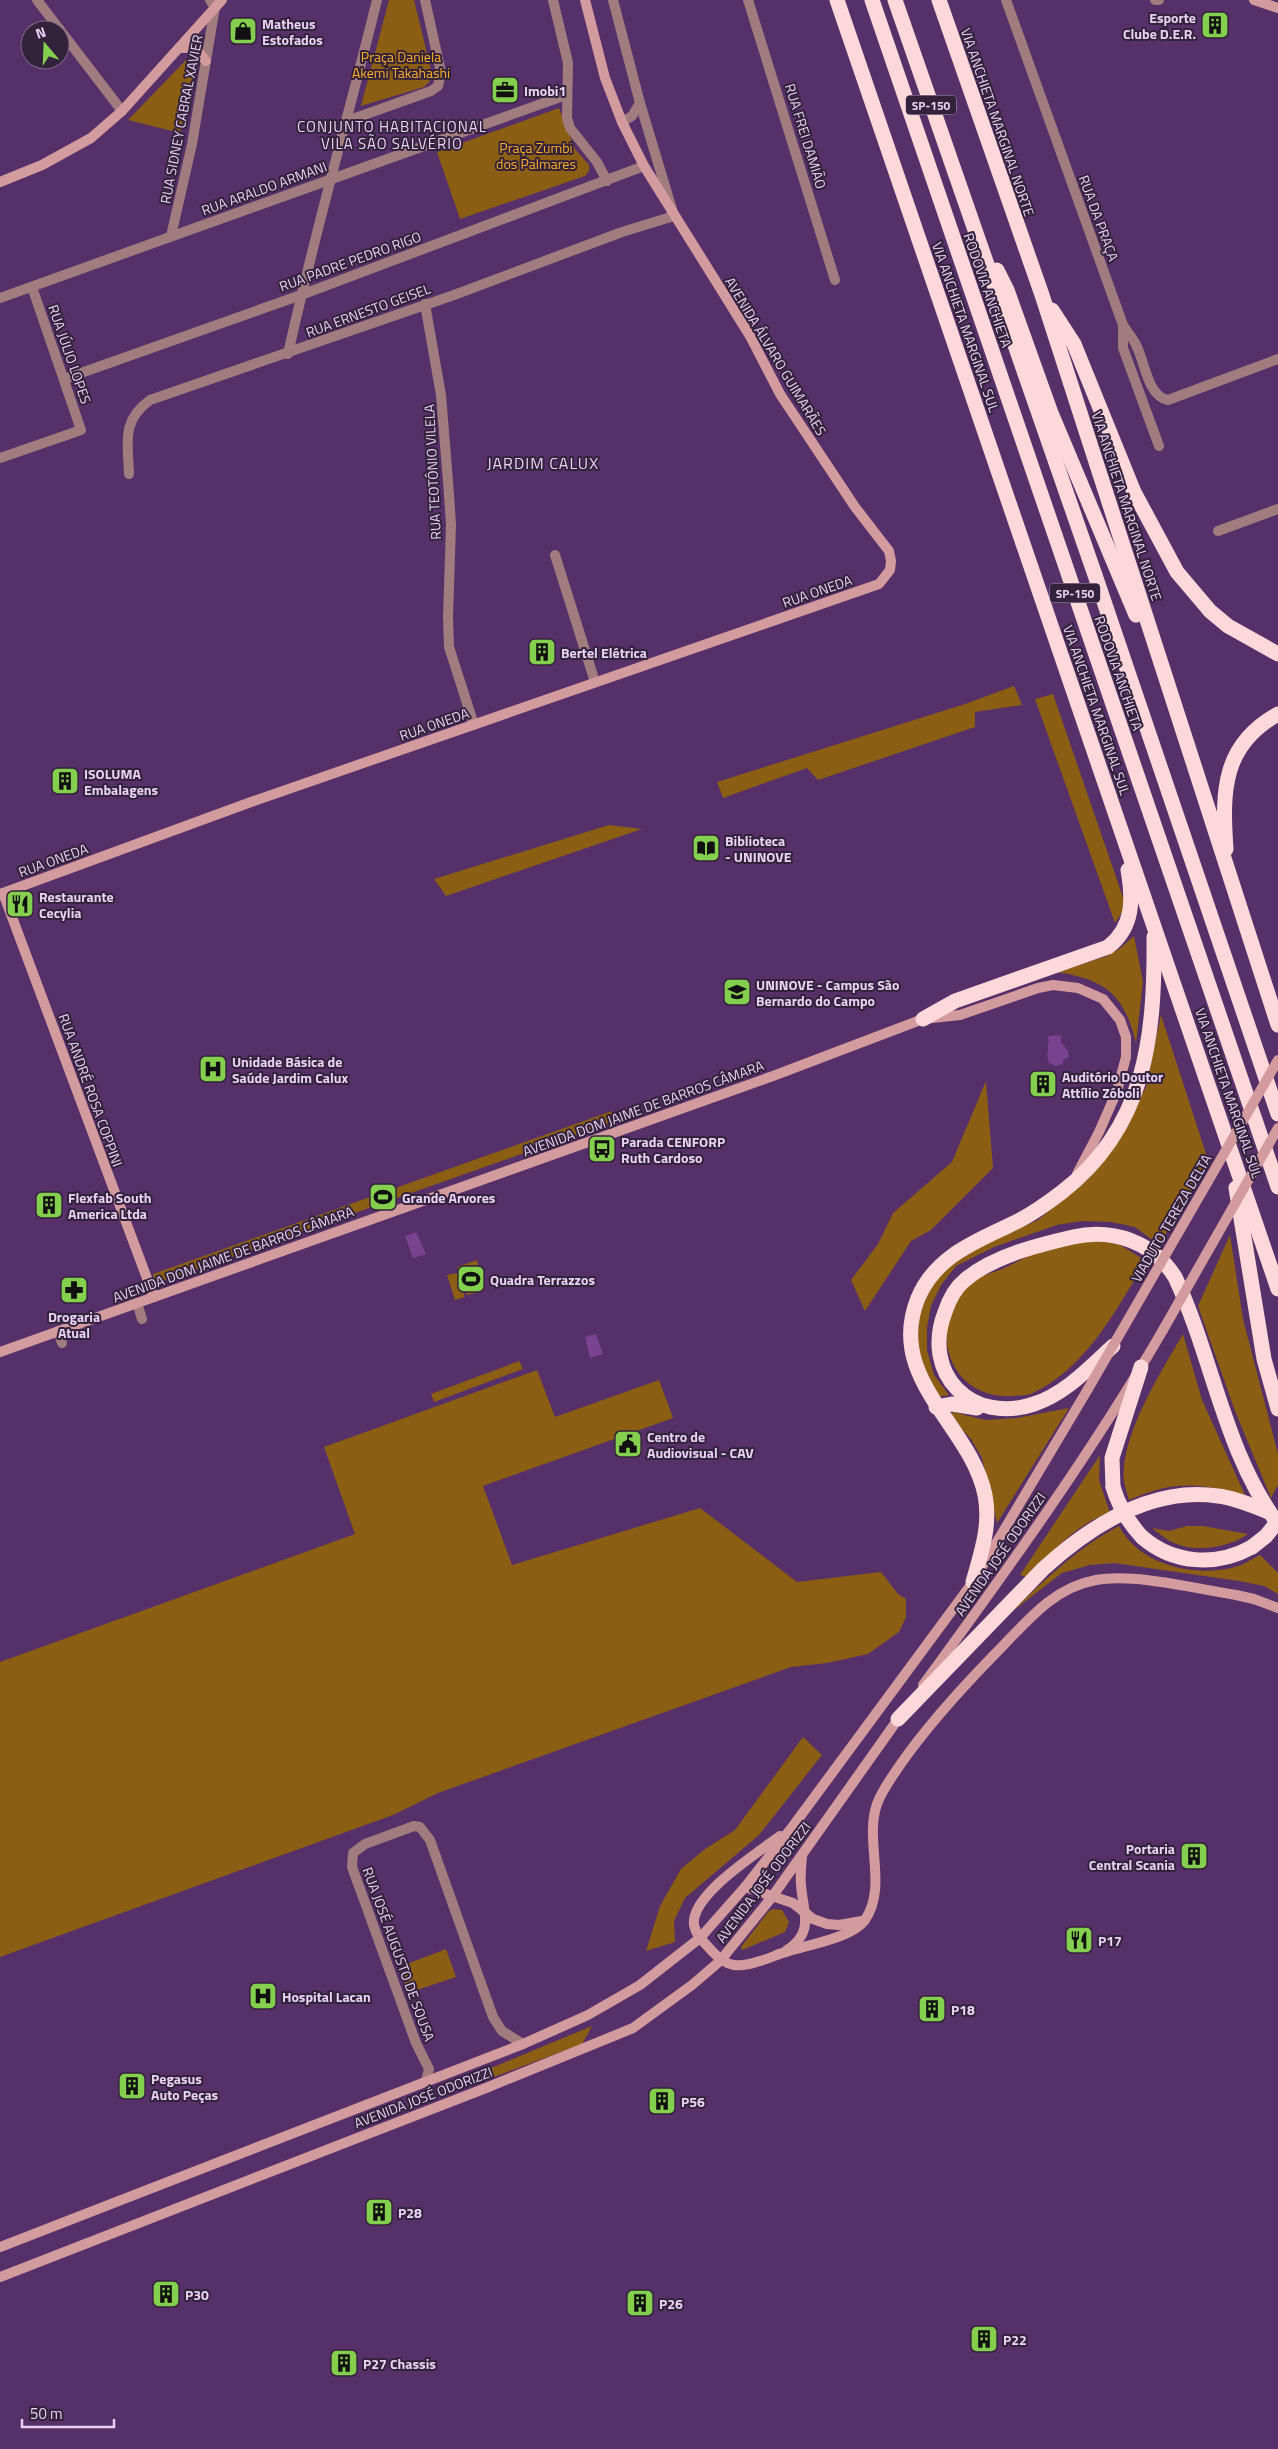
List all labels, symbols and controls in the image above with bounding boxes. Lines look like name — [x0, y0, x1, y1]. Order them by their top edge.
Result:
place label: Esporte Clube D.E.R. — [1123, 7, 1196, 44]
building icon: Esporte Clube D.E.R. — [1200, 10, 1230, 40]
place label: Matheus Estofados — [262, 13, 323, 50]
shop icon: Matheus Estofados — [228, 16, 258, 46]
north arrow — [20, 20, 70, 70]
text: N — [33, 21, 49, 44]
street label: VIA ANCHIETA MARGINAL NORTE — [956, 25, 1040, 219]
street label: RUA SIDNEY CABRAL XAVIER — [154, 33, 208, 205]
park label: Praça Daniela Akemi Takahashi — [352, 46, 450, 83]
office icon: Imobi1 — [490, 75, 520, 105]
place label: Imobi1 — [524, 80, 566, 101]
street label: RUA FREI DAMIÃO — [780, 81, 832, 191]
road number: SP-150 — [906, 96, 956, 114]
district label: CONJUNTO HABITACIONAL VILA SÃO SALVÉRIO — [297, 115, 487, 155]
park label: Praça Zumbi dos Palmares — [496, 137, 576, 174]
street label: RUA ARALDO ARMANI — [198, 156, 330, 220]
street label: RUA DA PRAÇA — [1074, 172, 1125, 265]
street label: RUA PADRE PEDRO RIGO — [276, 226, 424, 296]
street label: RODOVIA ANCHIETA — [959, 230, 1018, 351]
street label: VIA ANCHIETA MARGINAL SUL — [927, 239, 1005, 415]
street label: AVENIDA ÁLVARO GUIMARÃES — [720, 273, 832, 439]
street label: RUA ERNESTO GEISEL — [303, 278, 434, 342]
street label: RUA JÚLIO LOPES — [43, 302, 97, 406]
street label: RUA TEOTÔNIO VILELA — [418, 403, 446, 540]
street label: VIA ANCHIETA MARGINAL NORTE — [1086, 409, 1168, 604]
district label: JARDIM CALUX — [487, 451, 599, 475]
street label: RUA ONEDA — [779, 569, 855, 613]
road number: SP-150 — [1050, 584, 1100, 602]
street label: RODOVIA ANCHIETA — [1090, 613, 1149, 734]
street label: VIA ANCHIETA MARGINAL SUL — [1058, 622, 1136, 798]
building icon: Bertel Elétrica — [527, 637, 557, 667]
place label: Bertel Elétrica — [561, 642, 647, 663]
street label: RUA ONEDA — [396, 702, 472, 746]
place label: ISOLUMA Embalagens — [84, 763, 159, 800]
building icon: ISOLUMA Embalagens — [50, 766, 80, 796]
place label: Biblioteca - UNINOVE — [725, 830, 792, 867]
library icon: Biblioteca - UNINOVE — [691, 833, 721, 863]
street label: RUA ONEDA — [15, 837, 91, 882]
place label: Restaurante Cecylia — [39, 886, 114, 923]
restaurant icon: Restaurante Cecylia — [5, 889, 35, 919]
place label: UNINOVE - Campus São Bernardo do Campo — [756, 974, 899, 1011]
school or university icon: UNINOVE - Campus São Bernardo do Campo — [722, 977, 752, 1007]
street label: VIA ANCHIETA MARGINAL SUL — [1190, 1005, 1268, 1181]
street label: RUA ANDRÉ ROSA COPPINI — [53, 1010, 129, 1170]
place label: Unidade Básica de Saúde Jardim Calux — [232, 1051, 348, 1088]
hospital icon: Unidade Básica de Saúde Jardim Calux — [198, 1054, 228, 1084]
street label: AVENIDA DOM JAIME DE BARROS CÂMARA — [519, 1054, 767, 1162]
place label: Auditório Doutor Attílio Zóboli — [1062, 1066, 1163, 1103]
building icon: Auditório Doutor Attílio Zóboli — [1028, 1069, 1058, 1099]
place label: Parada CENFORP Ruth Cardoso — [621, 1131, 725, 1168]
bus stop icon: Parada CENFORP Ruth Cardoso — [587, 1134, 617, 1164]
street label: VIADUTO TEREZA DELTA — [1126, 1149, 1217, 1286]
sports icon: Grande Arvores — [368, 1182, 398, 1212]
place label: Flexfab South America Ltda — [68, 1187, 151, 1224]
place label: Grande Arvores — [402, 1187, 496, 1208]
building icon: Flexfab South America Ltda — [34, 1190, 64, 1220]
street label: AVENIDA DOM JAIME DE BARROS CÂMARA — [109, 1200, 357, 1308]
sports icon: Quadra Terrazzos — [456, 1264, 486, 1294]
place label: Quadra Terrazzos — [490, 1269, 595, 1290]
pharmacy icon: Drogaria Atual — [59, 1275, 89, 1305]
place label: Drogaria Atual — [48, 1306, 100, 1343]
place label: Centro de Audiovisual - CAV — [647, 1426, 754, 1463]
public building icon: Centro de Audiovisual - CAV — [613, 1429, 643, 1459]
street label: AVENIDA JOSÉ ODORIZZI — [949, 1488, 1051, 1620]
street label: AVENIDA JOSÉ ODORIZZI — [710, 1817, 816, 1947]
place label: Portaria Central Scania — [1089, 1838, 1175, 1875]
building icon: Portaria Central Scania — [1179, 1841, 1209, 1871]
street label: RUA JOSÉ AUGUSTO DE SOUSA — [358, 1864, 441, 2045]
restaurant icon: P17 — [1064, 1925, 1094, 1955]
place label: P17 — [1098, 1930, 1122, 1951]
hospital icon: Hospital Lacan — [248, 1981, 278, 2011]
place label: Hospital Lacan — [282, 1986, 371, 2007]
building icon: P18 — [917, 1994, 947, 2024]
place label: P18 — [951, 1999, 975, 2020]
street label: AVENIDA JOSÉ ODORIZZI — [351, 2061, 495, 2133]
place label: Pegasus Auto Peças — [151, 2068, 219, 2105]
building icon: Pegasus Auto Peças — [117, 2071, 147, 2101]
building icon: P56 — [647, 2086, 677, 2116]
place label: P56 — [681, 2091, 705, 2112]
building icon: P28 — [364, 2197, 394, 2227]
place label: P28 — [398, 2202, 422, 2223]
building icon: P30 — [151, 2279, 181, 2309]
place label: P30 — [185, 2284, 209, 2305]
building icon: P26 — [625, 2288, 655, 2318]
place label: P26 — [659, 2293, 683, 2314]
building icon: P22 — [969, 2324, 999, 2354]
place label: P22 — [1003, 2329, 1027, 2350]
building icon: P27 Chassis — [329, 2348, 359, 2378]
place label: P27 Chassis — [363, 2353, 436, 2374]
scale bar — [22, 2396, 115, 2428]
text: 50 m — [30, 2402, 63, 2425]

